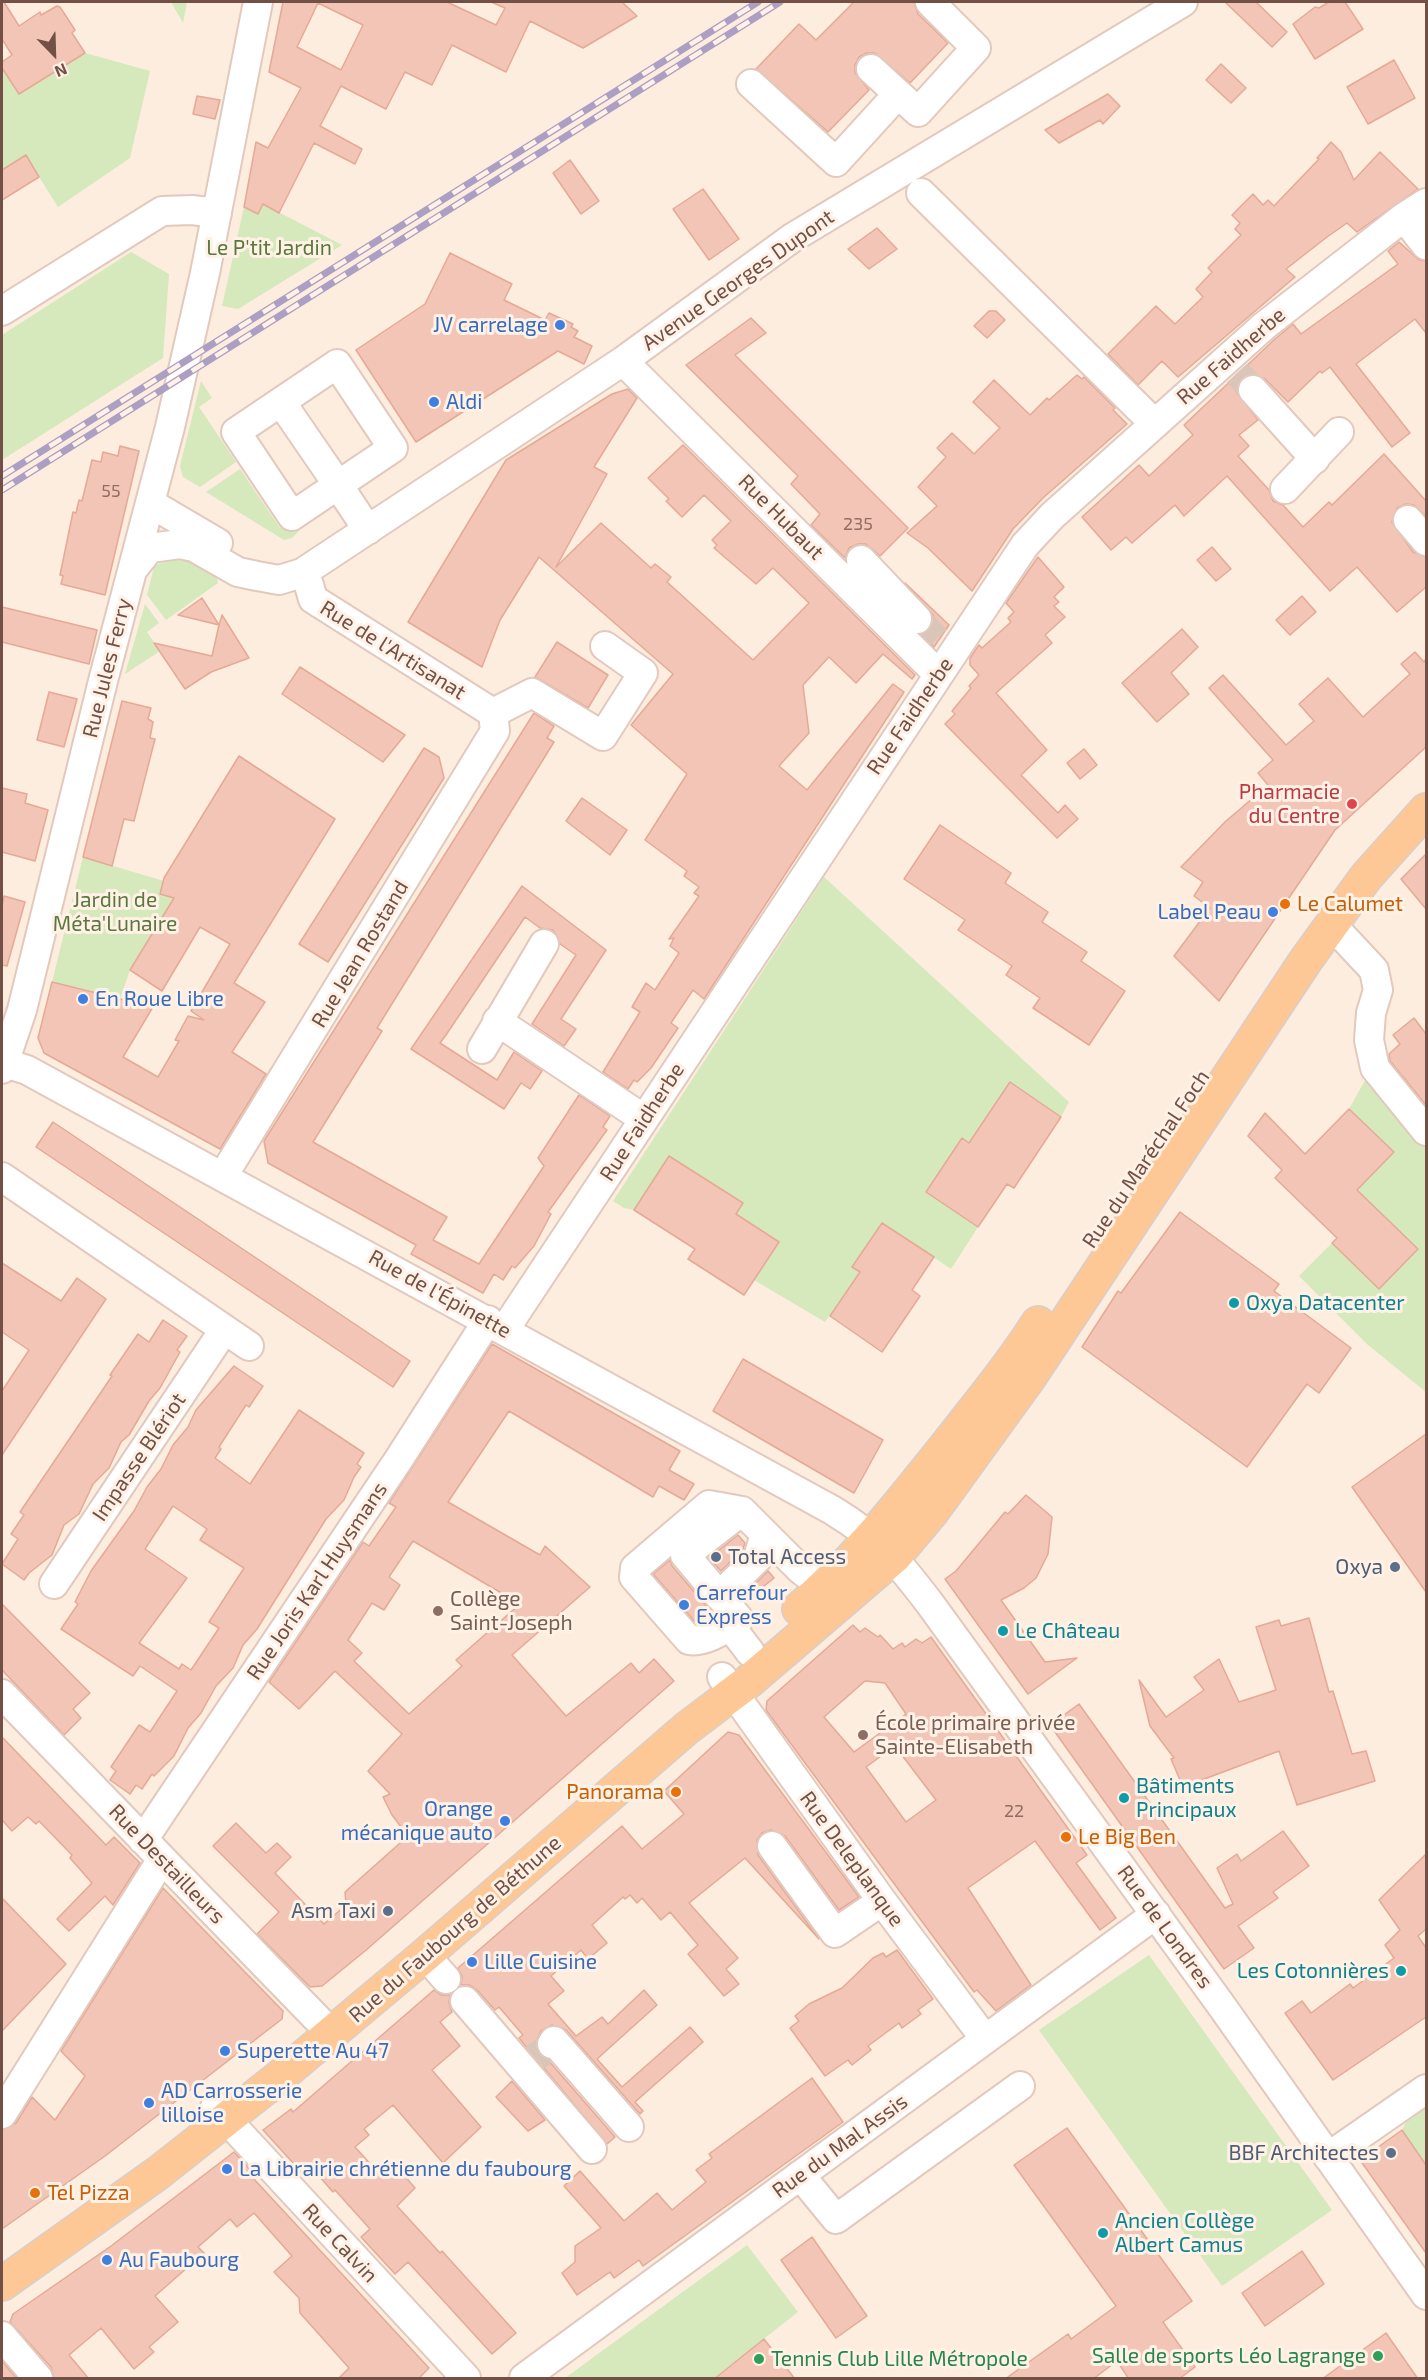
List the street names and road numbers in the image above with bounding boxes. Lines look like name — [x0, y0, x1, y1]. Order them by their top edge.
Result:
street label: Avenue Georges Dupont — [637, 204, 839, 356]
street label: Rue Faidherbe — [1172, 302, 1290, 410]
street label: Rue Hubaut — [733, 469, 829, 565]
street label: Rue de l'Artisanat — [316, 595, 470, 705]
street label: Rue Jules Ferry — [77, 596, 137, 740]
street label: Rue Faidherbe — [862, 653, 958, 779]
street label: Rue Jean Rostand — [306, 876, 414, 1032]
street label: Rue Faidherbe — [594, 1058, 690, 1186]
street label: Rue du Maréchal Foch — [1077, 1065, 1215, 1253]
street label: Rue de l'Épinette — [364, 1244, 516, 1344]
street label: Impasse Blériot — [87, 1388, 191, 1526]
street label: Rue Joris Karl Huysmans — [241, 1477, 393, 1685]
street label: Rue Deleplanque — [794, 1786, 910, 1932]
street label: Rue Destailleurs — [104, 1799, 230, 1929]
street label: Rue du Faubourg de Béthune — [344, 1830, 566, 2028]
street label: Rue de Londres — [1112, 1861, 1218, 1993]
street label: Rue du Mal Assis — [768, 2089, 912, 2203]
street label: Rue Calvin — [297, 2198, 383, 2288]

